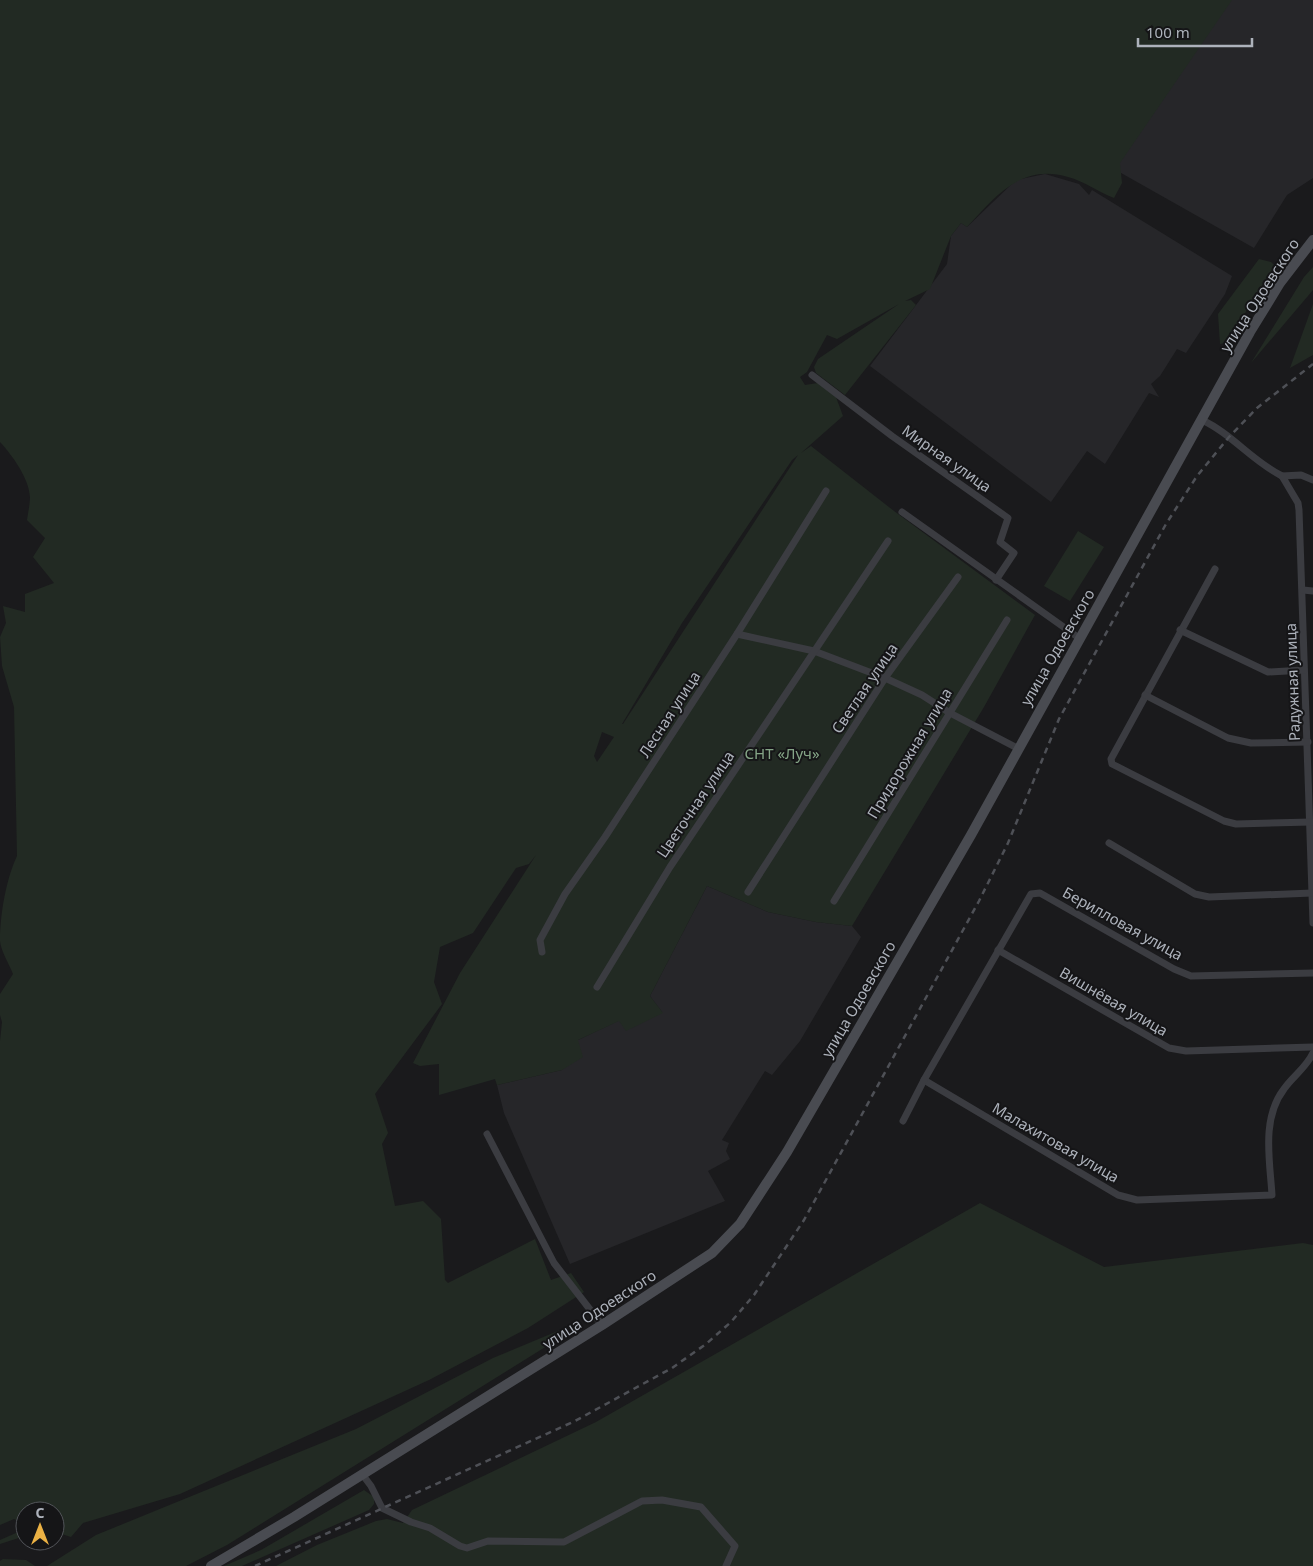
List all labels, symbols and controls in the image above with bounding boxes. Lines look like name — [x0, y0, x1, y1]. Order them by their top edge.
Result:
scale bar — [1138, 15, 1252, 47]
text: 100 m — [1146, 22, 1190, 42]
street label: улица Одоевского — [1215, 234, 1303, 356]
street label: Мирная улица — [898, 420, 996, 496]
street label: улица Одоевского — [1015, 585, 1099, 709]
street label: Радужная улица — [1280, 623, 1304, 741]
street label: Светлая улица — [826, 639, 902, 737]
street label: Лесная улица — [634, 667, 704, 761]
street label: Придорожная улица — [862, 684, 956, 822]
park label: СНТ «Луч» — [744, 743, 820, 763]
street label: Цветочная улица — [652, 747, 738, 861]
street label: Берилловая улица — [1059, 882, 1187, 964]
street label: улица Одоевского — [816, 937, 900, 1061]
street label: Вишнёвая улица — [1056, 962, 1172, 1040]
street label: Малахитовая улица — [989, 1097, 1123, 1187]
street label: улица Одоевского — [538, 1265, 660, 1353]
north arrow — [15, 1501, 65, 1551]
text: С — [35, 1503, 45, 1522]

